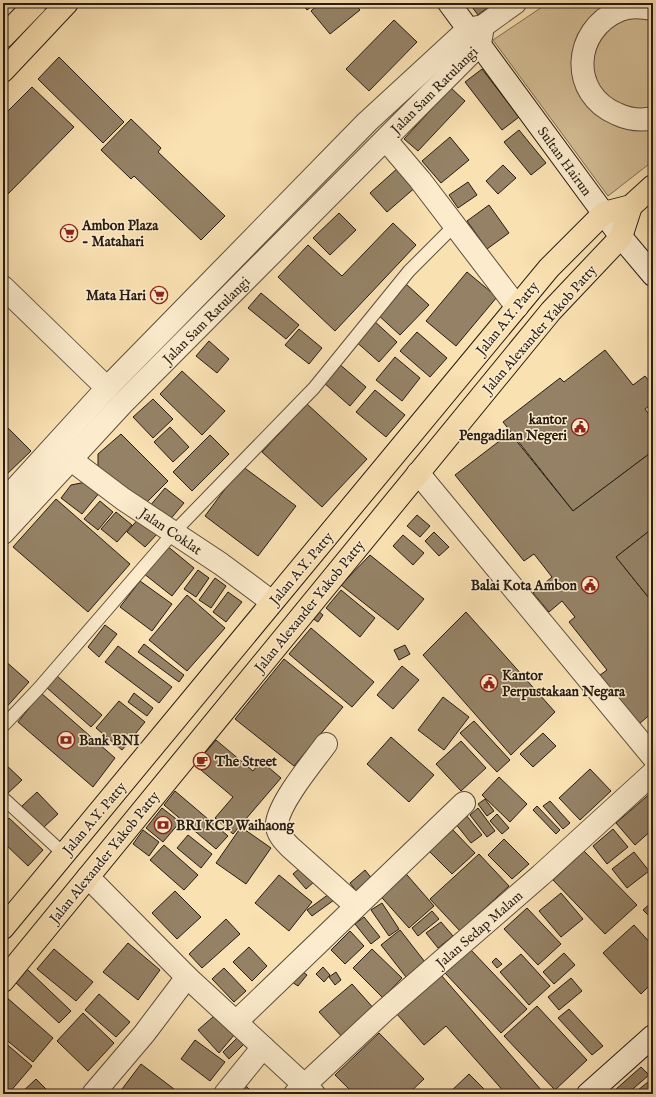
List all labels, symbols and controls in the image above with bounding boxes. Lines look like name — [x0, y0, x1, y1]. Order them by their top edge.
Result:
street label: Jalan Sam Ratulangi — [386, 43, 482, 140]
street label: Sultan Hairun — [533, 123, 596, 200]
place label: Ambon Plaza - Matahari — [81, 217, 159, 251]
supermarket icon: Ambon Plaza - Matahari — [59, 223, 79, 243]
street label: Jalan Alexander Yakob Patty — [478, 261, 601, 399]
street label: Jalan Sam Ratulangi — [158, 273, 254, 370]
street label: Jalan A.Y. Patty — [471, 278, 543, 361]
supermarket icon: Mata Hari — [149, 285, 169, 305]
place label: Mata Hari — [86, 287, 146, 305]
place label: kantor Pengadilan Negeri — [459, 411, 568, 445]
public building icon: kantor Pengadilan Negeri — [570, 417, 590, 437]
street label: Jalan Coklat — [134, 503, 205, 559]
street label: Jalan A.Y. Patty — [265, 528, 338, 610]
street label: Jalan Alexander Yakob Patty — [250, 537, 369, 678]
public building icon: Balai Kota Ambon — [580, 575, 600, 595]
place label: Balai Kota Ambon — [471, 577, 578, 595]
place label: Kantor Perpustakaan Negara — [502, 667, 626, 701]
public building icon: Kantor Perpustakaan Negara — [479, 673, 499, 693]
bank icon: Bank BNI — [56, 730, 76, 750]
place label: Bank BNI — [79, 732, 140, 750]
cafe icon: The Street — [192, 751, 212, 771]
place label: The Street — [214, 753, 277, 771]
street label: Jalan A.Y. Patty — [58, 778, 131, 860]
street label: Jalan Alexander Yakob Patty — [45, 788, 164, 929]
bank icon: BRI KCP Waihaong — [153, 815, 173, 835]
place label: BRI KCP Waihaong — [176, 817, 296, 835]
street label: Jalan Sedap Malam — [431, 887, 527, 974]

